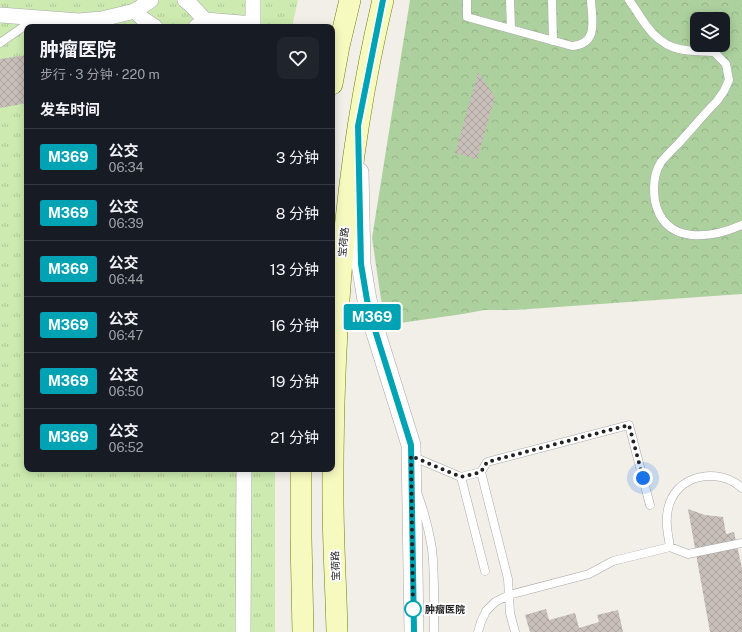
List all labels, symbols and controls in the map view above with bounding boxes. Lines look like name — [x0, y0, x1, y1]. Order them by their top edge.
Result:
map controls — [690, 12, 730, 52]
button: layers — [690, 12, 730, 52]
button: heart — [277, 37, 319, 79]
text: 肿瘤医院 — [40, 38, 116, 60]
text: 步行 · 3 分钟 · 220 m — [40, 67, 160, 82]
text: 发车时间 — [40, 101, 100, 118]
text: 公交 — [109, 142, 139, 159]
text: M369 — [48, 149, 89, 165]
text: 3 分钟 — [276, 149, 319, 166]
text: 06:34 — [109, 160, 144, 175]
text: 公交 — [109, 198, 139, 215]
text: M369 — [48, 205, 89, 221]
text: 8 分钟 — [276, 205, 319, 222]
text: 06:39 — [109, 216, 144, 231]
street label: 宝荷路 — [335, 226, 351, 258]
text: 公交 — [109, 254, 139, 271]
text: M369 — [48, 261, 89, 277]
text: 13 分钟 — [270, 261, 319, 278]
text: 06:44 — [109, 272, 144, 287]
line badge: M369 — [344, 304, 400, 330]
text: M369 — [352, 309, 392, 325]
text: 公交 — [109, 310, 139, 327]
text: M369 — [48, 317, 89, 333]
text: 16 分钟 — [270, 317, 319, 334]
text: 06:47 — [109, 328, 143, 343]
text: 公交 — [109, 366, 139, 383]
text: M369 — [48, 373, 89, 389]
text: 19 分钟 — [270, 373, 319, 390]
text: 06:50 — [109, 384, 144, 399]
text: 公交 — [109, 422, 139, 439]
text: M369 — [48, 429, 89, 445]
text: 21 分钟 — [270, 429, 319, 446]
text: 06:52 — [109, 440, 144, 455]
your location — [633, 468, 653, 488]
street label: 宝荷路 — [328, 551, 342, 581]
marker: 肿瘤医院 — [404, 600, 422, 618]
place label: 肿瘤医院 — [425, 603, 465, 615]

